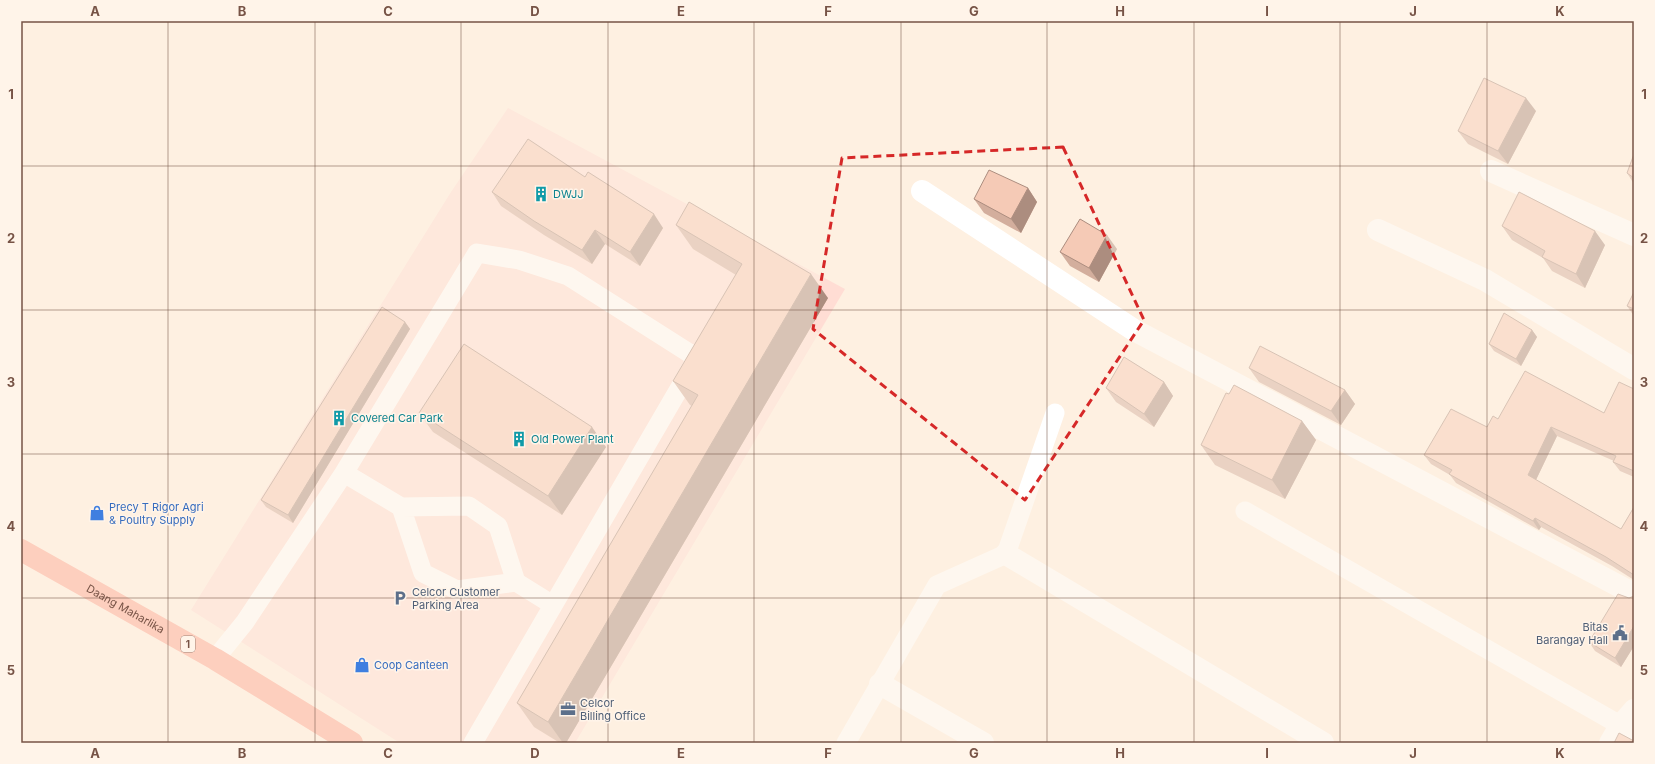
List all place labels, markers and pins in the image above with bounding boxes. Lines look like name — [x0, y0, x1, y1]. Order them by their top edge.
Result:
building icon: DWJJ — [532, 185, 550, 203]
place label: DWJJ — [553, 187, 584, 201]
building icon: Covered Car Park — [330, 409, 348, 427]
place label: Covered Car Park — [351, 411, 443, 425]
building icon: Old Power Plant — [510, 430, 528, 448]
place label: Old Power Plant — [531, 432, 614, 446]
place label: Precy T Rigor Agri & Poultry Supply — [109, 500, 204, 527]
shop icon: Precy T Rigor Agri & Poultry Supply — [88, 504, 106, 522]
place label: Celcor Customer Parking Area — [412, 585, 500, 612]
parking icon: Celcor Customer Parking Area — [391, 589, 409, 607]
place label: Bitas Barangay Hall — [1536, 620, 1608, 647]
public building icon: Bitas Barangay Hall — [1611, 624, 1629, 642]
shop icon: Coop Canteen — [353, 656, 371, 674]
place label: Coop Canteen — [374, 658, 449, 672]
place label: Celcor Billing Office — [580, 696, 646, 723]
office icon: Celcor Billing Office — [559, 700, 577, 718]

